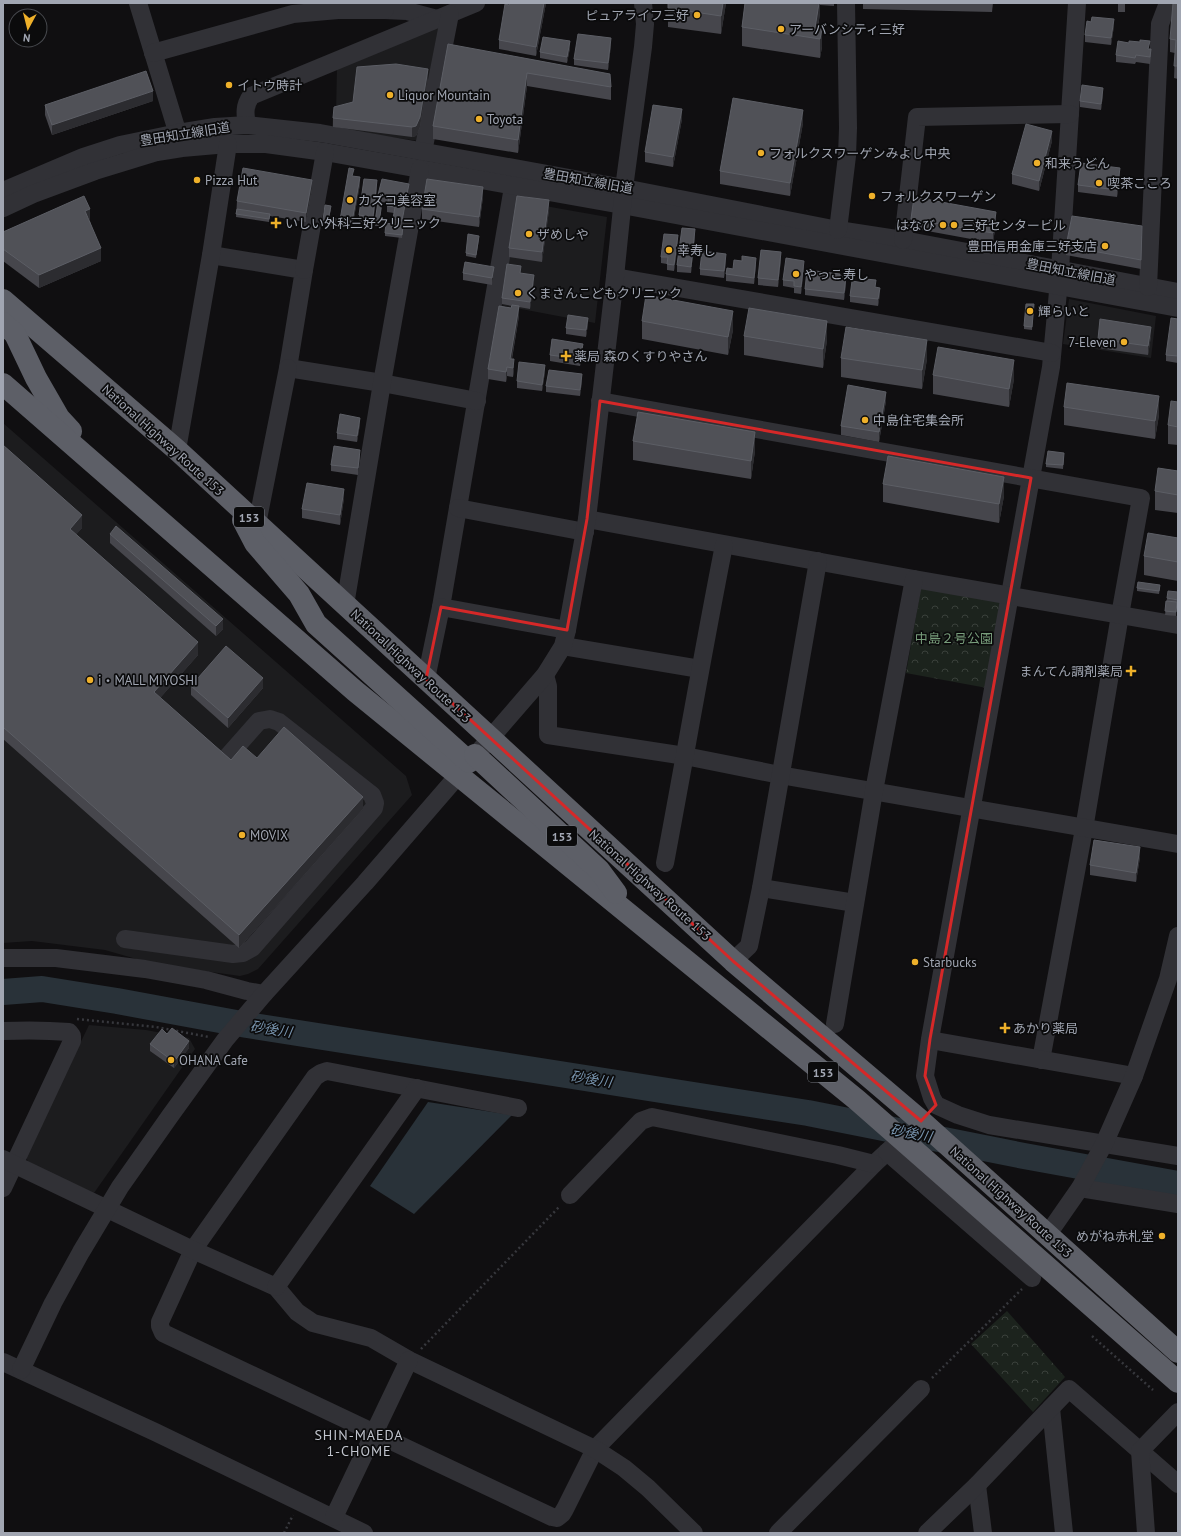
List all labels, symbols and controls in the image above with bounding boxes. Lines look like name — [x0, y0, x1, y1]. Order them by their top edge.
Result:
place label: ピュアライフ三好 — [585, 7, 689, 24]
north arrow — [8, 8, 48, 48]
marker: ピュアライフ三好 — [692, 10, 702, 20]
place label: アーバンシティ三好 — [789, 21, 905, 38]
marker: アーバンシティ三好 — [776, 24, 786, 34]
text: N — [22, 31, 31, 45]
place label: イトウ時計 — [237, 77, 302, 94]
marker: イトウ時計 — [224, 80, 234, 90]
place label: Liquor Mountain — [398, 87, 490, 104]
marker: Liquor Mountain — [385, 90, 395, 100]
place label: Toyota — [487, 111, 523, 128]
marker: Toyota — [474, 114, 484, 124]
street label: 豊田知立線旧道 — [139, 118, 231, 150]
place label: フォルクスワーゲンみよし中央 — [769, 145, 951, 162]
marker: フォルクスワーゲンみよし中央 — [756, 148, 766, 158]
place label: 和来うどん — [1045, 155, 1110, 172]
marker: 和来うどん — [1032, 158, 1042, 168]
street label: 豊田知立線旧道 — [542, 165, 634, 197]
place label: Pizza Hut — [205, 172, 258, 189]
marker: Pizza Hut — [192, 175, 202, 185]
place label: 喫茶こころ — [1107, 175, 1172, 192]
marker: 喫茶こころ — [1094, 178, 1104, 188]
place label: フォルクスワーゲン — [880, 188, 997, 205]
marker: フォルクスワーゲン — [867, 191, 877, 201]
place label: カズコ美容室 — [358, 192, 436, 209]
marker: カズコ美容室 — [345, 195, 355, 205]
place label: いしい外科三好クリニック — [285, 215, 441, 232]
marker: いしい外科三好クリニック — [270, 217, 282, 229]
place label: はなび — [896, 217, 935, 234]
place label: 三好センタービル — [962, 217, 1066, 234]
marker: はなび — [938, 220, 948, 230]
marker: 三好センタービル — [949, 220, 959, 230]
place label: ザめしや — [537, 226, 589, 243]
marker: ザめしや — [524, 229, 534, 239]
place label: 豊田信用金庫三好支店 — [967, 238, 1097, 255]
marker: 豊田信用金庫三好支店 — [1100, 241, 1110, 251]
place label: 幸寿し — [677, 242, 716, 259]
marker: 幸寿し — [664, 245, 674, 255]
street label: 豊田知立線旧道 — [1025, 255, 1117, 289]
place label: やっこ寿し — [804, 266, 869, 283]
marker: やっこ寿し — [791, 269, 801, 279]
place label: くまさんこどもクリニック — [526, 285, 682, 302]
marker: くまさんこどもクリニック — [513, 288, 523, 298]
place label: 輝らいと — [1038, 303, 1090, 320]
marker: 輝らいと — [1025, 306, 1035, 316]
place label: 7-Eleven — [1068, 334, 1116, 351]
marker: 7-Eleven — [1119, 337, 1129, 347]
place label: 薬局 森のくすりやさん — [574, 348, 707, 365]
marker: 薬局 森のくすりやさん — [561, 351, 571, 361]
street label: National Highway Route 153 — [98, 381, 228, 499]
place label: 中島住宅集会所 — [873, 412, 964, 429]
marker: 中島住宅集会所 — [860, 415, 870, 425]
road number: 153 — [234, 507, 264, 527]
street label: National Highway Route 153 — [347, 606, 475, 726]
park label: 中島２号公園 — [915, 630, 993, 647]
place label: まんてん調剤薬局 — [1020, 663, 1123, 680]
marker: まんてん調剤薬局 — [1126, 666, 1136, 676]
place label: i・MALL MIYOSHI — [98, 672, 198, 689]
marker: i・MALL MIYOSHI — [85, 675, 95, 685]
road number: 153 — [547, 826, 577, 846]
street label: National Highway Route 153 — [585, 826, 715, 944]
place label: MOVIX — [250, 827, 288, 844]
marker: MOVIX — [237, 830, 247, 840]
place label: Starbucks — [923, 954, 977, 971]
marker: Starbucks — [910, 957, 920, 967]
water label: 砂後川 — [249, 1017, 295, 1041]
place label: あかり薬局 — [1013, 1020, 1078, 1037]
marker: あかり薬局 — [1000, 1023, 1010, 1033]
place label: OHANA Cafe — [179, 1052, 248, 1069]
marker: OHANA Cafe — [166, 1055, 176, 1065]
road number: 153 — [808, 1062, 838, 1082]
water label: 砂後川 — [569, 1067, 615, 1091]
water label: 砂後川 — [889, 1120, 935, 1146]
street label: National Highway Route 153 — [946, 1143, 1076, 1261]
place label: めがね赤札堂 — [1076, 1228, 1154, 1245]
marker: めがね赤札堂 — [1157, 1231, 1167, 1241]
district label: SHIN-MAEDA 1-CHOME — [314, 1426, 404, 1460]

